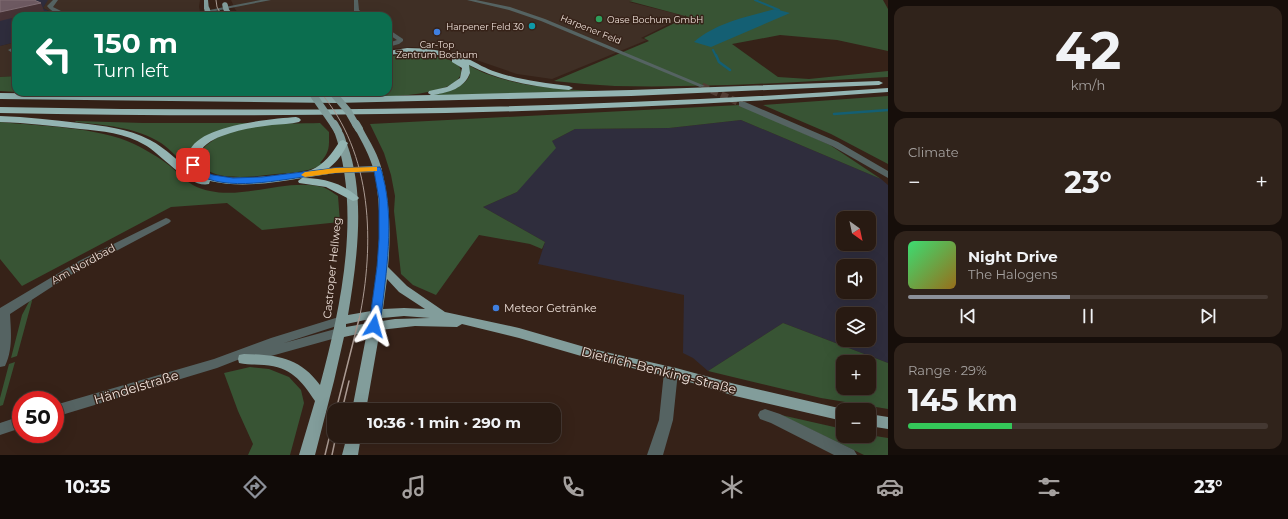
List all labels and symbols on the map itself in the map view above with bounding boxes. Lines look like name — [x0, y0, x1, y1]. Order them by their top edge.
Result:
street label: Harpener Feld — [559, 12, 623, 46]
marker: Oase Bochum GmbH — [594, 14, 604, 24]
place label: Oase Bochum GmbH — [607, 14, 703, 25]
place label: Harpener Feld 30 — [446, 21, 524, 32]
marker: Harpener Feld 30 — [527, 21, 537, 31]
marker: Car-Top Zentrum Bochum — [432, 27, 442, 37]
place label: Car-Top Zentrum Bochum — [396, 39, 478, 60]
pin — [176, 148, 210, 182]
north arrow — [836, 211, 876, 251]
street label: Castroper Hellweg — [320, 217, 344, 319]
street label: Am Nordbad — [48, 241, 118, 287]
place label: Meteor Getränke — [504, 301, 597, 315]
marker: Meteor Getränke — [491, 303, 501, 313]
position arrow — [353, 305, 395, 347]
street label: Dietrich-Benking-Straße — [580, 343, 738, 397]
street label: Händelstraße — [92, 366, 180, 407]
speed limit sign: 50 — [12, 391, 64, 443]

